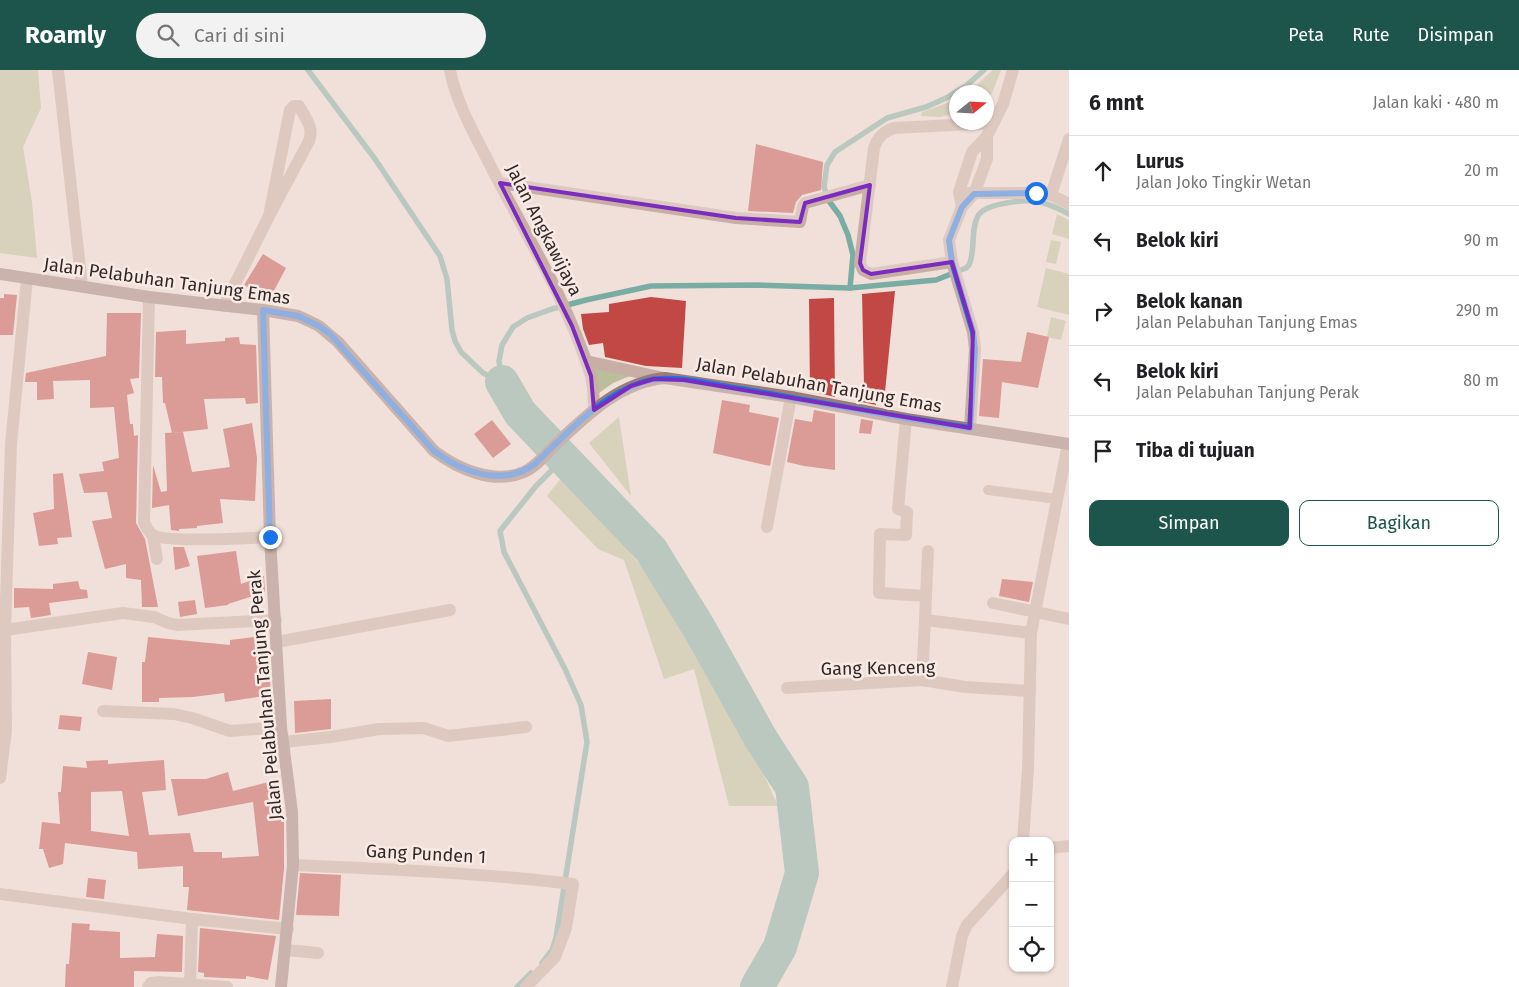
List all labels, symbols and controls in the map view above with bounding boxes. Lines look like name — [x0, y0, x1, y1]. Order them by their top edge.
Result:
search box — [136, 13, 486, 58]
text: Roamly — [25, 21, 106, 49]
icon: search — [154, 21, 182, 49]
text: Cari di sini — [194, 24, 285, 47]
text: Peta — [1288, 24, 1324, 46]
text: Rute — [1352, 24, 1390, 46]
text: Disimpan — [1418, 24, 1494, 46]
north arrow — [949, 85, 994, 130]
text: 6 mnt — [1089, 90, 1144, 116]
text: Jalan kaki · 480 m — [1373, 93, 1499, 112]
text: Lurus — [1136, 150, 1184, 173]
icon: ahead — [1089, 157, 1117, 185]
street label: Jalan Angkawijaya — [501, 160, 587, 300]
text: 20 m — [1464, 161, 1499, 180]
text: Jalan Joko Tingkir Wetan — [1136, 173, 1311, 192]
route start — [1025, 182, 1048, 205]
icon: left — [1089, 227, 1117, 255]
text: Belok kiri — [1136, 229, 1219, 252]
text: 90 m — [1464, 231, 1499, 250]
street label: Jalan Pelabuhan Tanjung Emas — [42, 253, 292, 309]
text: Belok kanan — [1136, 290, 1243, 313]
icon: right — [1089, 297, 1117, 325]
text: 290 m — [1456, 301, 1499, 320]
text: Jalan Pelabuhan Tanjung Emas — [1136, 313, 1357, 332]
street label: Jalan Pelabuhan Tanjung Emas — [695, 353, 943, 417]
text: Belok kiri — [1136, 360, 1219, 383]
icon: left — [1089, 367, 1117, 395]
text: 80 m — [1463, 371, 1499, 390]
text: Jalan Pelabuhan Tanjung Perak — [1136, 383, 1359, 402]
icon: arrive — [1089, 437, 1117, 465]
text: Tiba di tujuan — [1136, 439, 1255, 462]
button: Simpan — [1089, 500, 1289, 546]
button: Bagikan — [1299, 500, 1499, 546]
route end — [259, 526, 282, 549]
street label: Jalan Pelabuhan Tanjung Perak — [243, 568, 287, 821]
street label: Gang Kenceng — [821, 656, 936, 680]
map controls — [1009, 837, 1054, 972]
button: + — [1009, 837, 1054, 882]
street label: Gang Punden 1 — [365, 840, 487, 868]
button: − — [1009, 882, 1054, 927]
button: locate — [1009, 927, 1054, 972]

